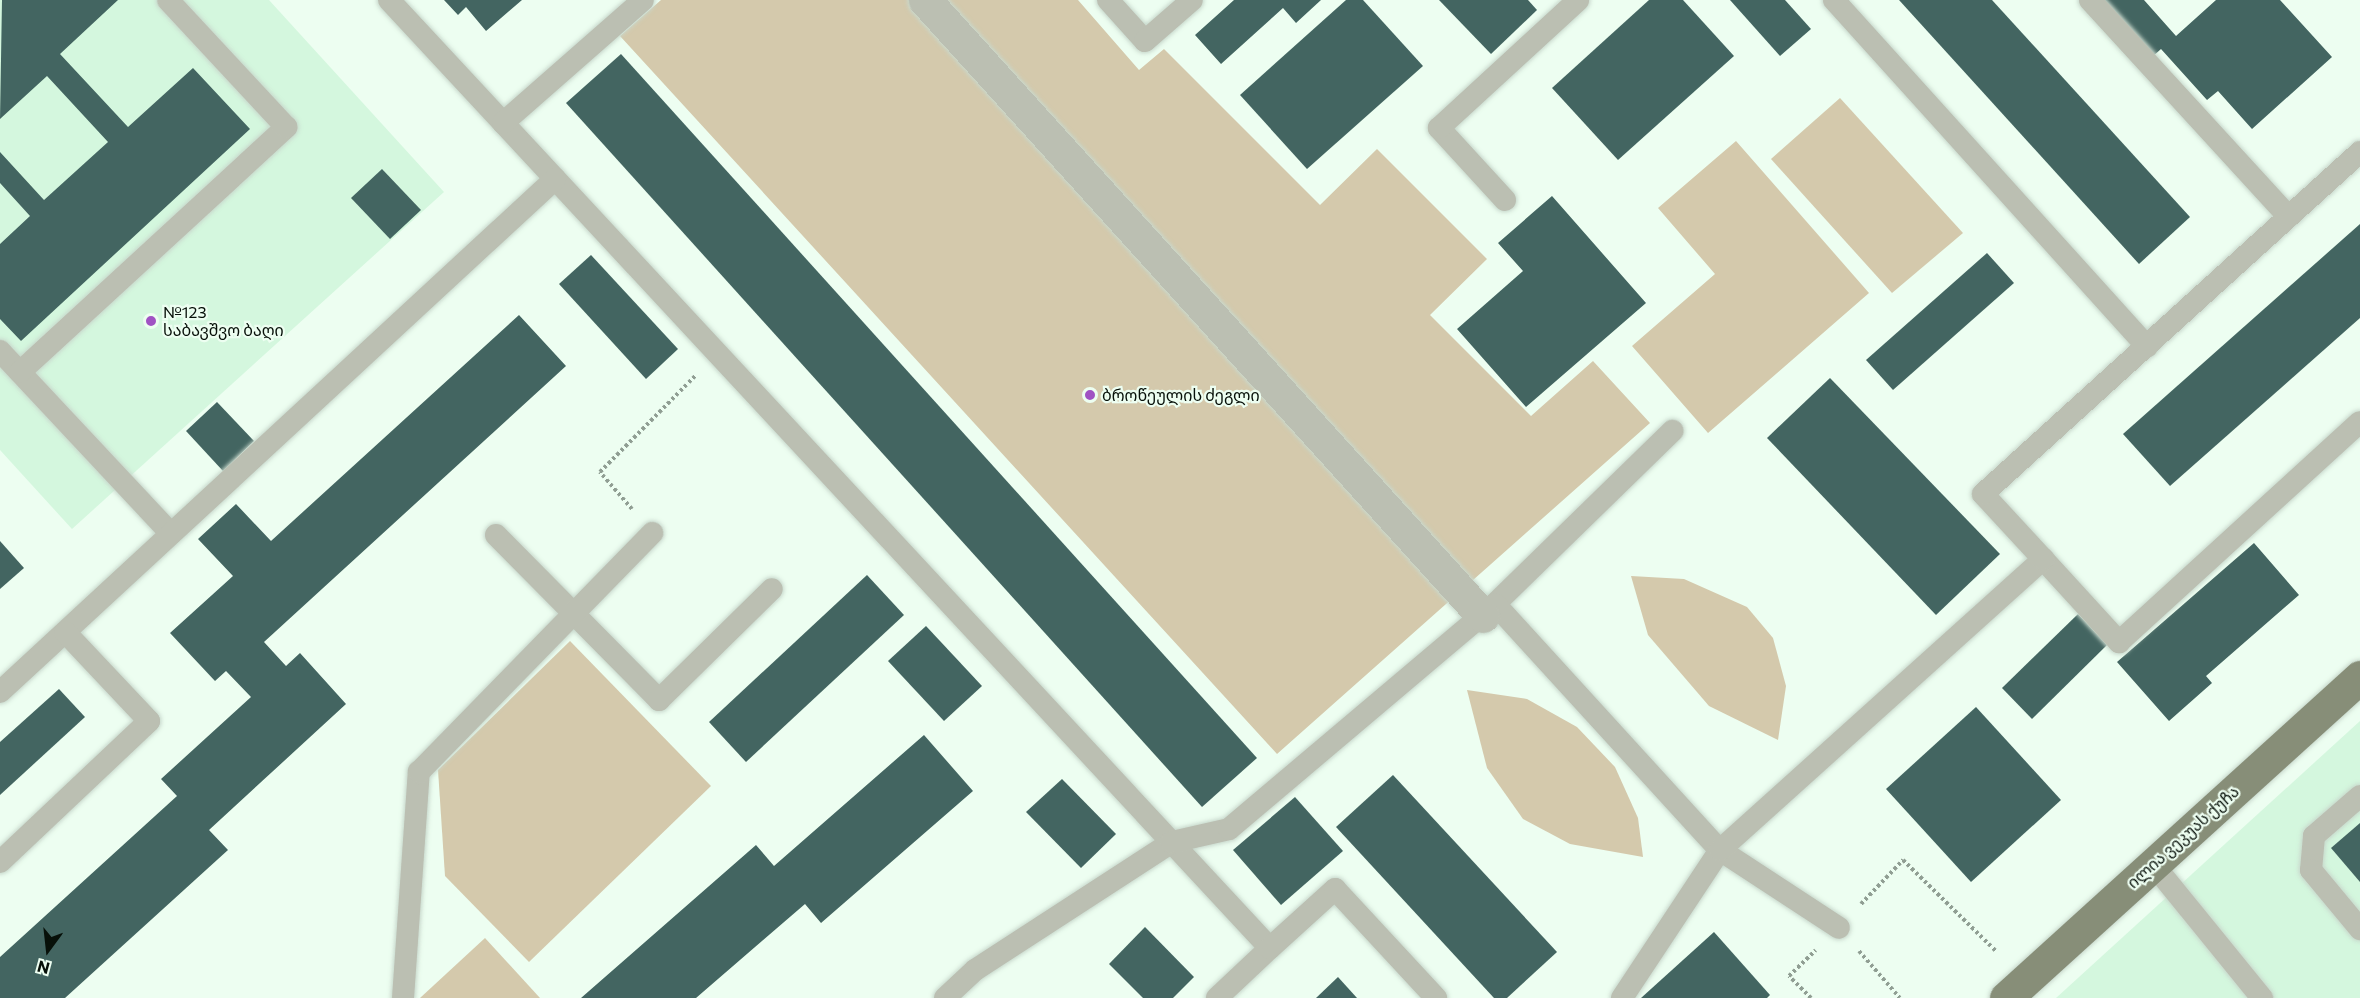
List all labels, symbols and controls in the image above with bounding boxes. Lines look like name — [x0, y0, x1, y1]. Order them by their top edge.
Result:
place label: №123 საბავშვო ბაღი — [163, 302, 284, 340]
marker: №123 საბავშვო ბაღი — [144, 314, 158, 328]
place label: ბროწეულის ძეგლი — [1102, 385, 1260, 405]
marker: ბროწეულის ძეგლი — [1083, 388, 1097, 402]
street label: ილია ვეკუას ქუჩა — [2123, 782, 2243, 892]
north arrow — [18, 920, 78, 980]
text: N — [35, 957, 51, 979]

